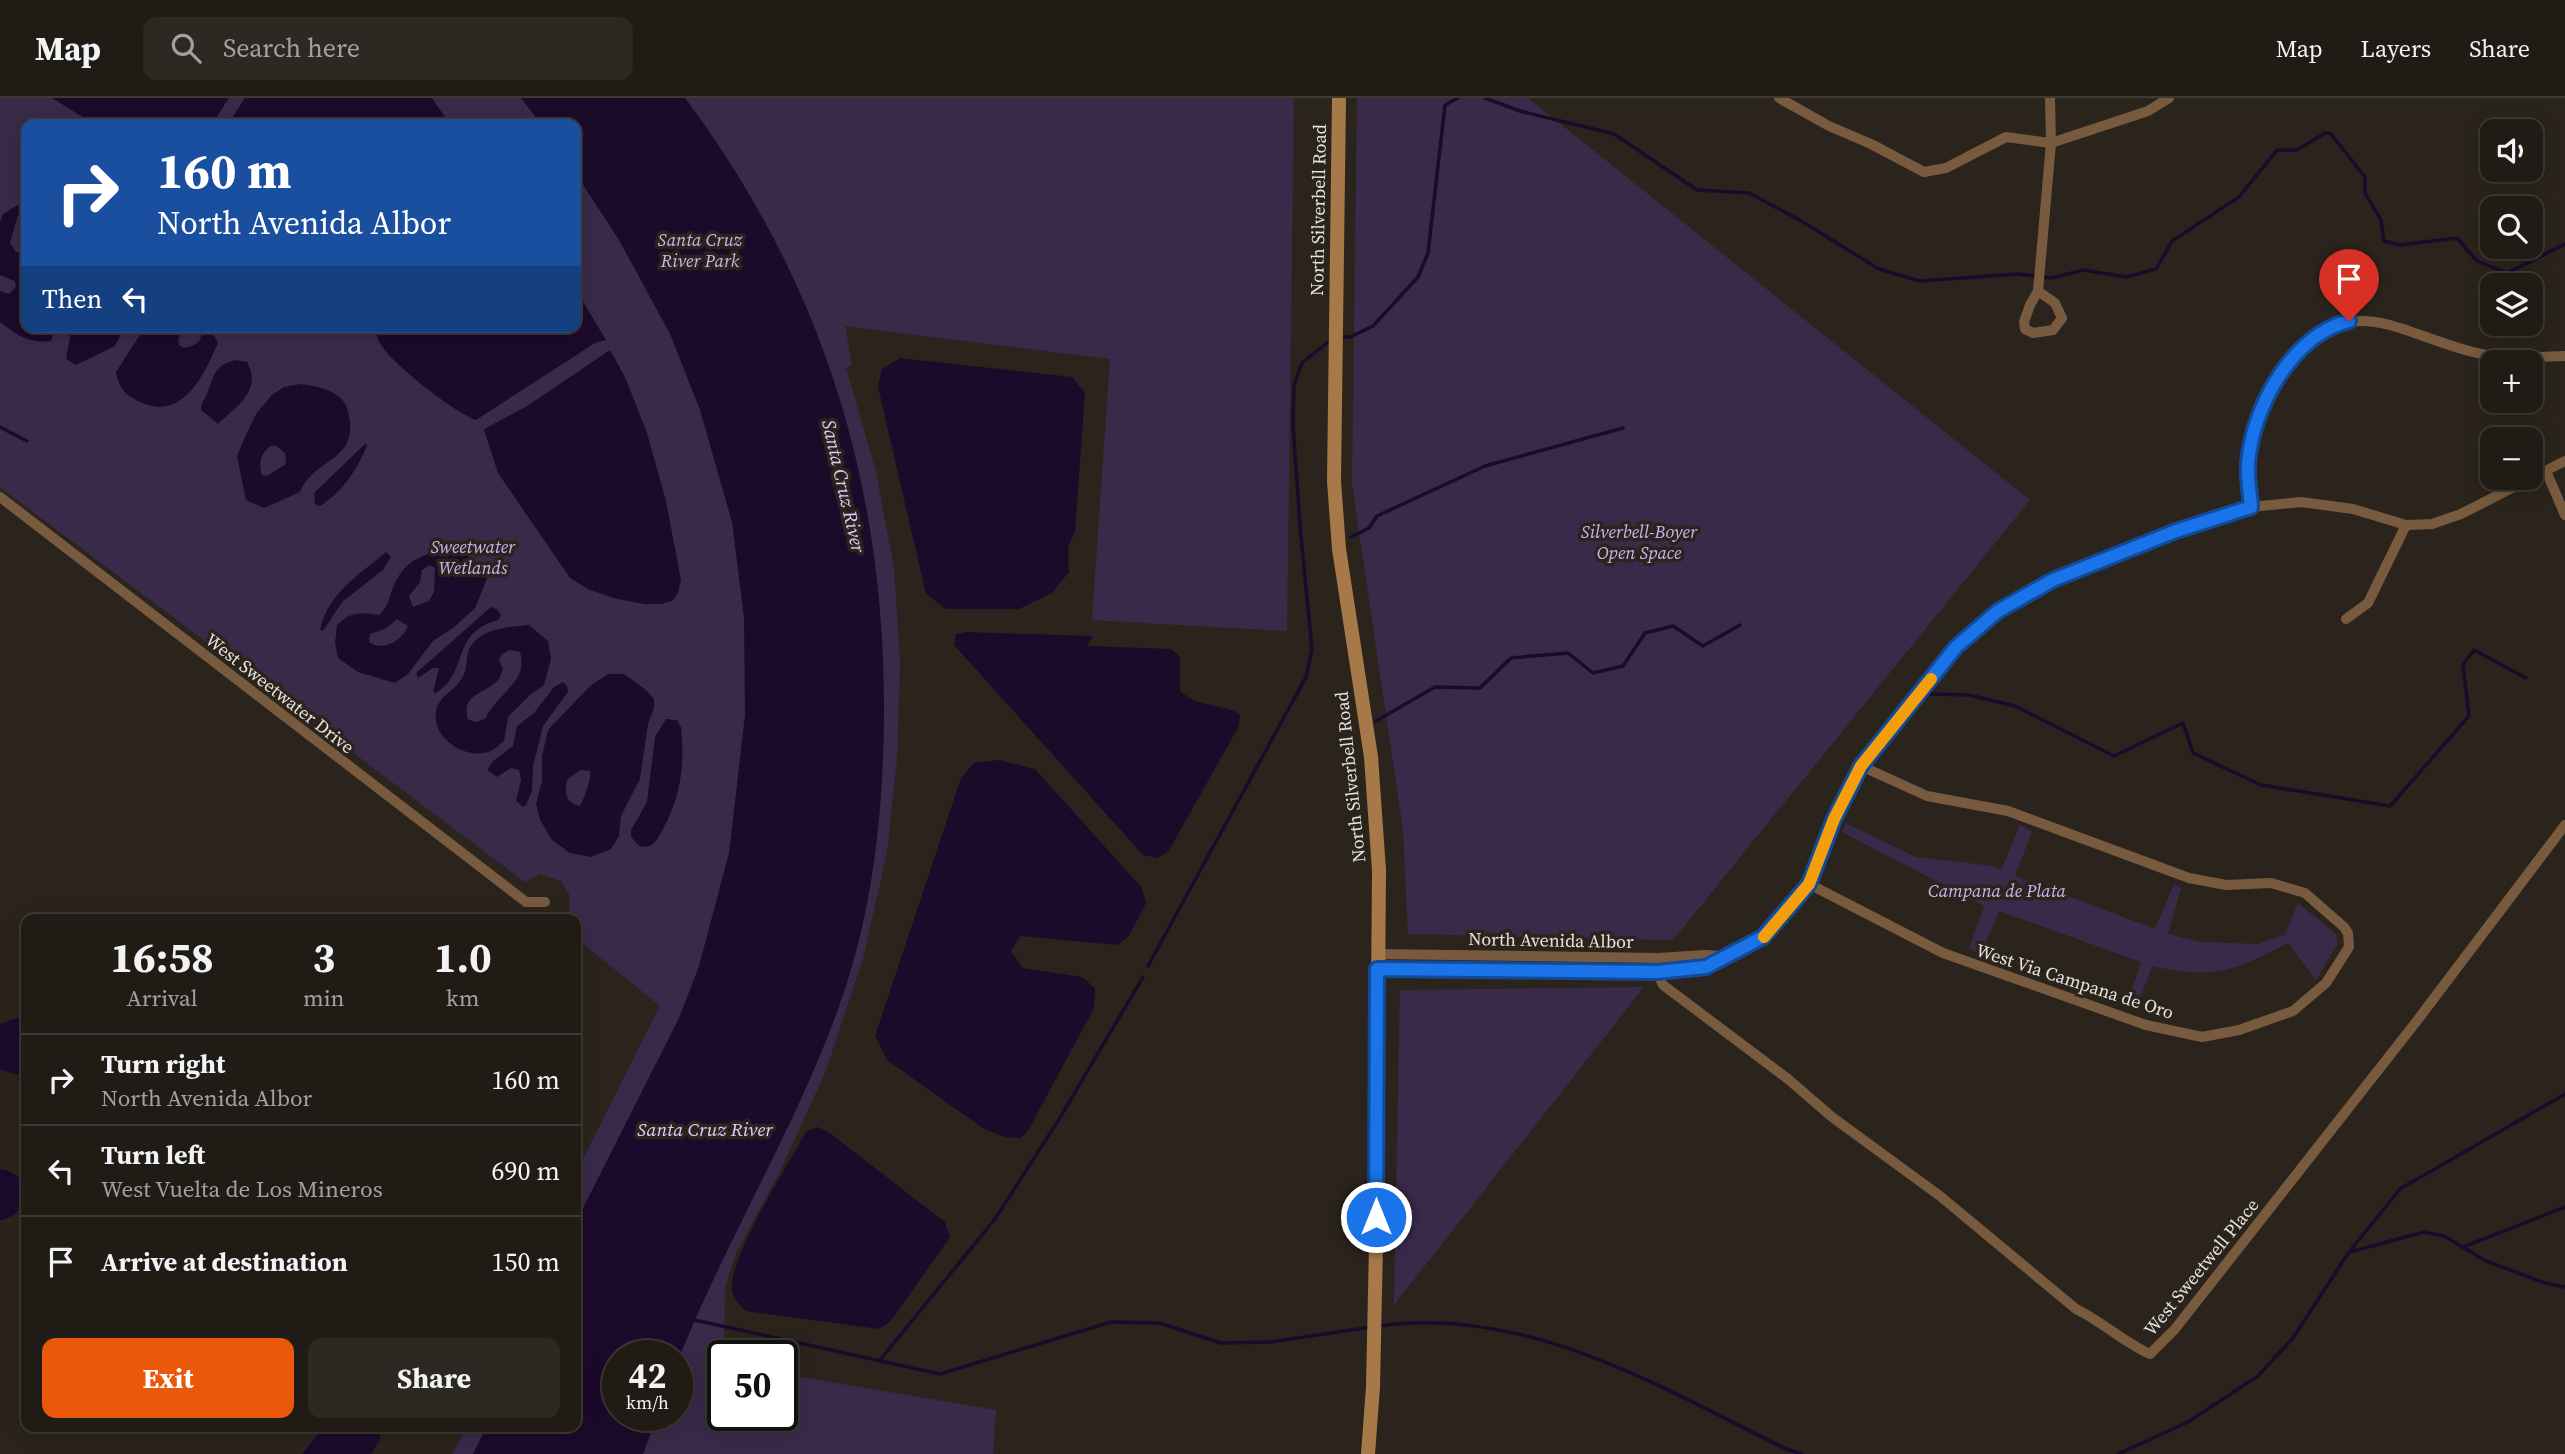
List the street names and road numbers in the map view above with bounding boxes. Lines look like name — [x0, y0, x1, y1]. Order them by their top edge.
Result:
street label: North Silverbell Road — [1304, 124, 1332, 296]
street label: West Sweetwater Drive — [200, 627, 360, 759]
street label: North Silverbell Road — [1329, 690, 1371, 864]
street label: North Avenida Albor — [1468, 926, 1634, 954]
street label: West Via Campana de Oro — [1973, 937, 2177, 1025]
street label: West Sweetwell Place — [2138, 1193, 2264, 1341]

